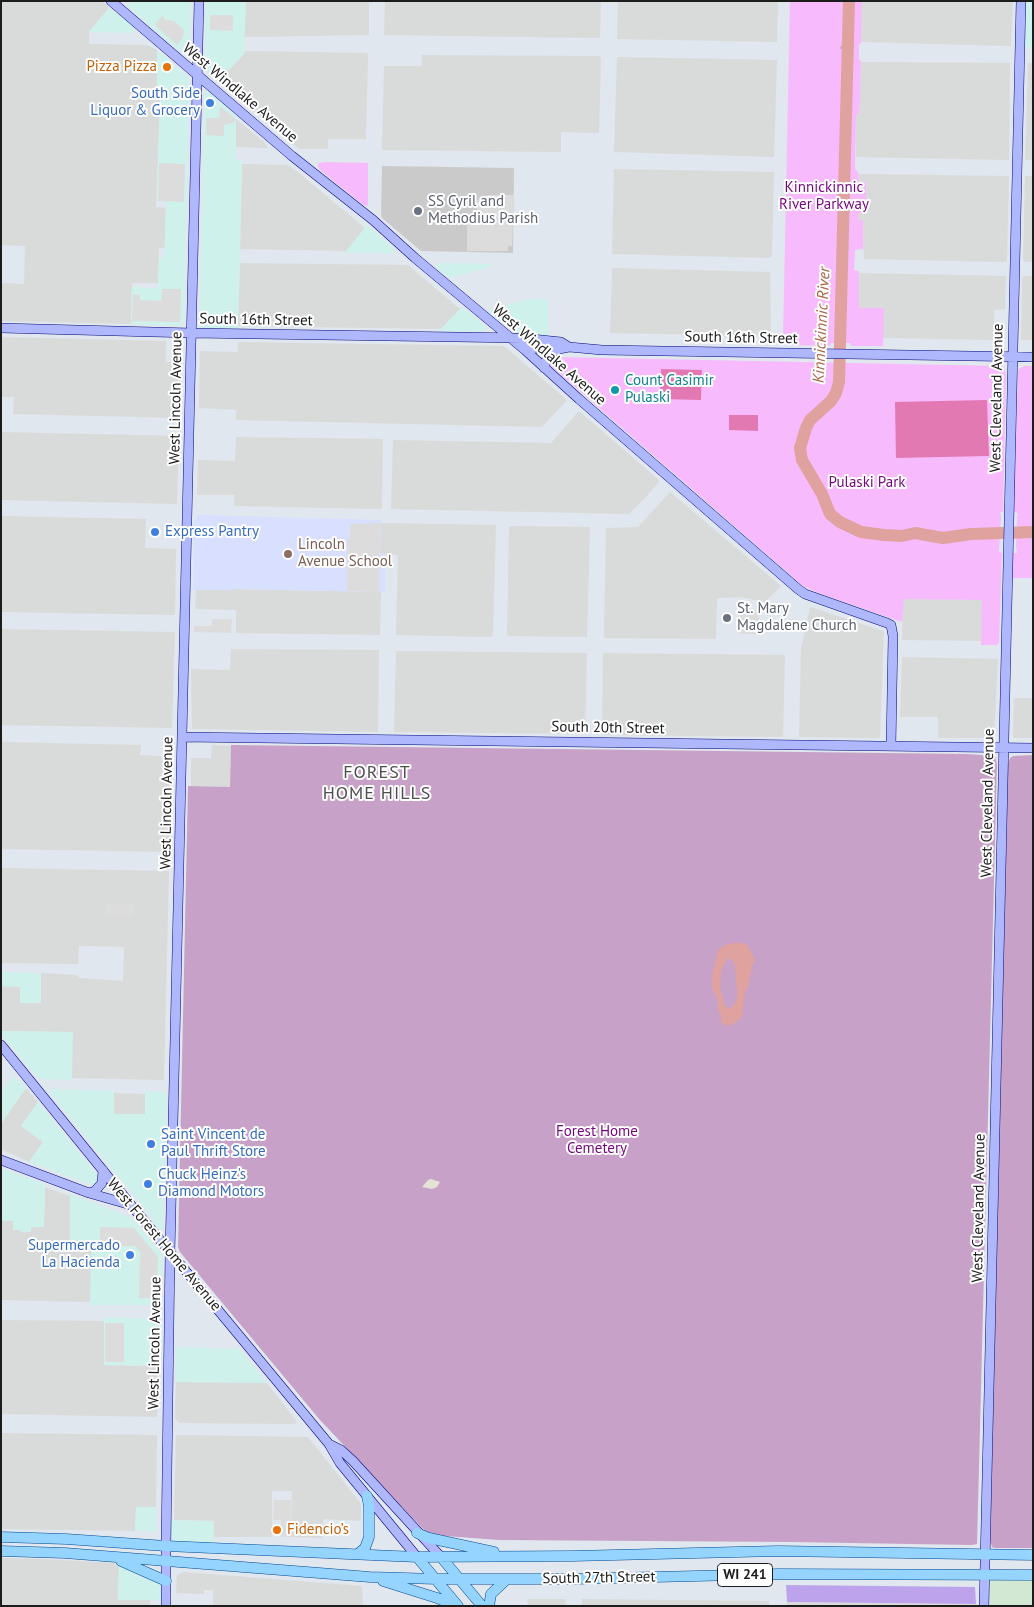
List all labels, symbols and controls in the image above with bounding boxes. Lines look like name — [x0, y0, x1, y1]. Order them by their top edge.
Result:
street label: West Windlake Avenue — [179, 40, 301, 146]
place label: Pizza Pizza — [86, 58, 157, 76]
marker: Pizza Pizza — [161, 61, 173, 73]
place label: South Side Liquor & Grocery — [90, 85, 200, 120]
marker: South Side Liquor & Grocery — [204, 97, 216, 109]
park label: Kinnickinnic River Parkway — [779, 179, 869, 214]
place label: SS Cyril and Methodius Parish — [428, 193, 538, 228]
marker: SS Cyril and Methodius Parish — [412, 205, 424, 217]
water label: Kinnickinnic River — [809, 266, 835, 384]
street label: West Windlake Avenue — [488, 301, 610, 409]
street label: South 16th Street — [199, 310, 313, 330]
street label: West Cleveland Avenue — [987, 324, 1007, 472]
street label: South 16th Street — [684, 328, 798, 348]
street label: West Lincoln Avenue — [166, 332, 186, 464]
place label: Count Casimir Pulaski — [625, 372, 714, 407]
marker: Count Casimir Pulaski — [609, 384, 621, 396]
park label: Pulaski Park — [829, 474, 905, 492]
place label: Express Pantry — [165, 523, 259, 541]
marker: Express Pantry — [149, 526, 161, 538]
place label: Lincoln Avenue School — [298, 536, 392, 571]
marker: Lincoln Avenue School — [282, 548, 294, 560]
place label: St. Mary Magdalene Church — [737, 600, 857, 635]
marker: St. Mary Magdalene Church — [721, 612, 733, 624]
street label: South 20th Street — [551, 718, 665, 738]
street label: West Cleveland Avenue — [978, 729, 998, 877]
street label: West Lincoln Avenue — [157, 737, 177, 869]
district label: FOREST HOME HILLS — [321, 762, 433, 804]
park label: Forest Home Cemetery — [556, 1123, 638, 1158]
place label: Saint Vincent de Paul Thrift Store — [161, 1126, 266, 1161]
street label: West Cleveland Avenue — [969, 1134, 989, 1282]
marker: Saint Vincent de Paul Thrift Store — [145, 1138, 157, 1150]
place label: Chuck Heinz's Diamond Motors — [158, 1166, 264, 1201]
street label: West Forest Home Avenue — [103, 1175, 225, 1315]
marker: Chuck Heinz's Diamond Motors — [142, 1178, 154, 1190]
place label: Supermercado La Hacienda — [28, 1237, 120, 1272]
marker: Supermercado La Hacienda — [124, 1249, 136, 1261]
street label: West Lincoln Avenue — [145, 1277, 165, 1409]
place label: Fidencio’s — [287, 1521, 349, 1539]
marker: Fidencio’s — [271, 1524, 283, 1536]
road number: WI 241 — [718, 1564, 772, 1586]
street label: South 27th Street — [542, 1568, 656, 1588]

